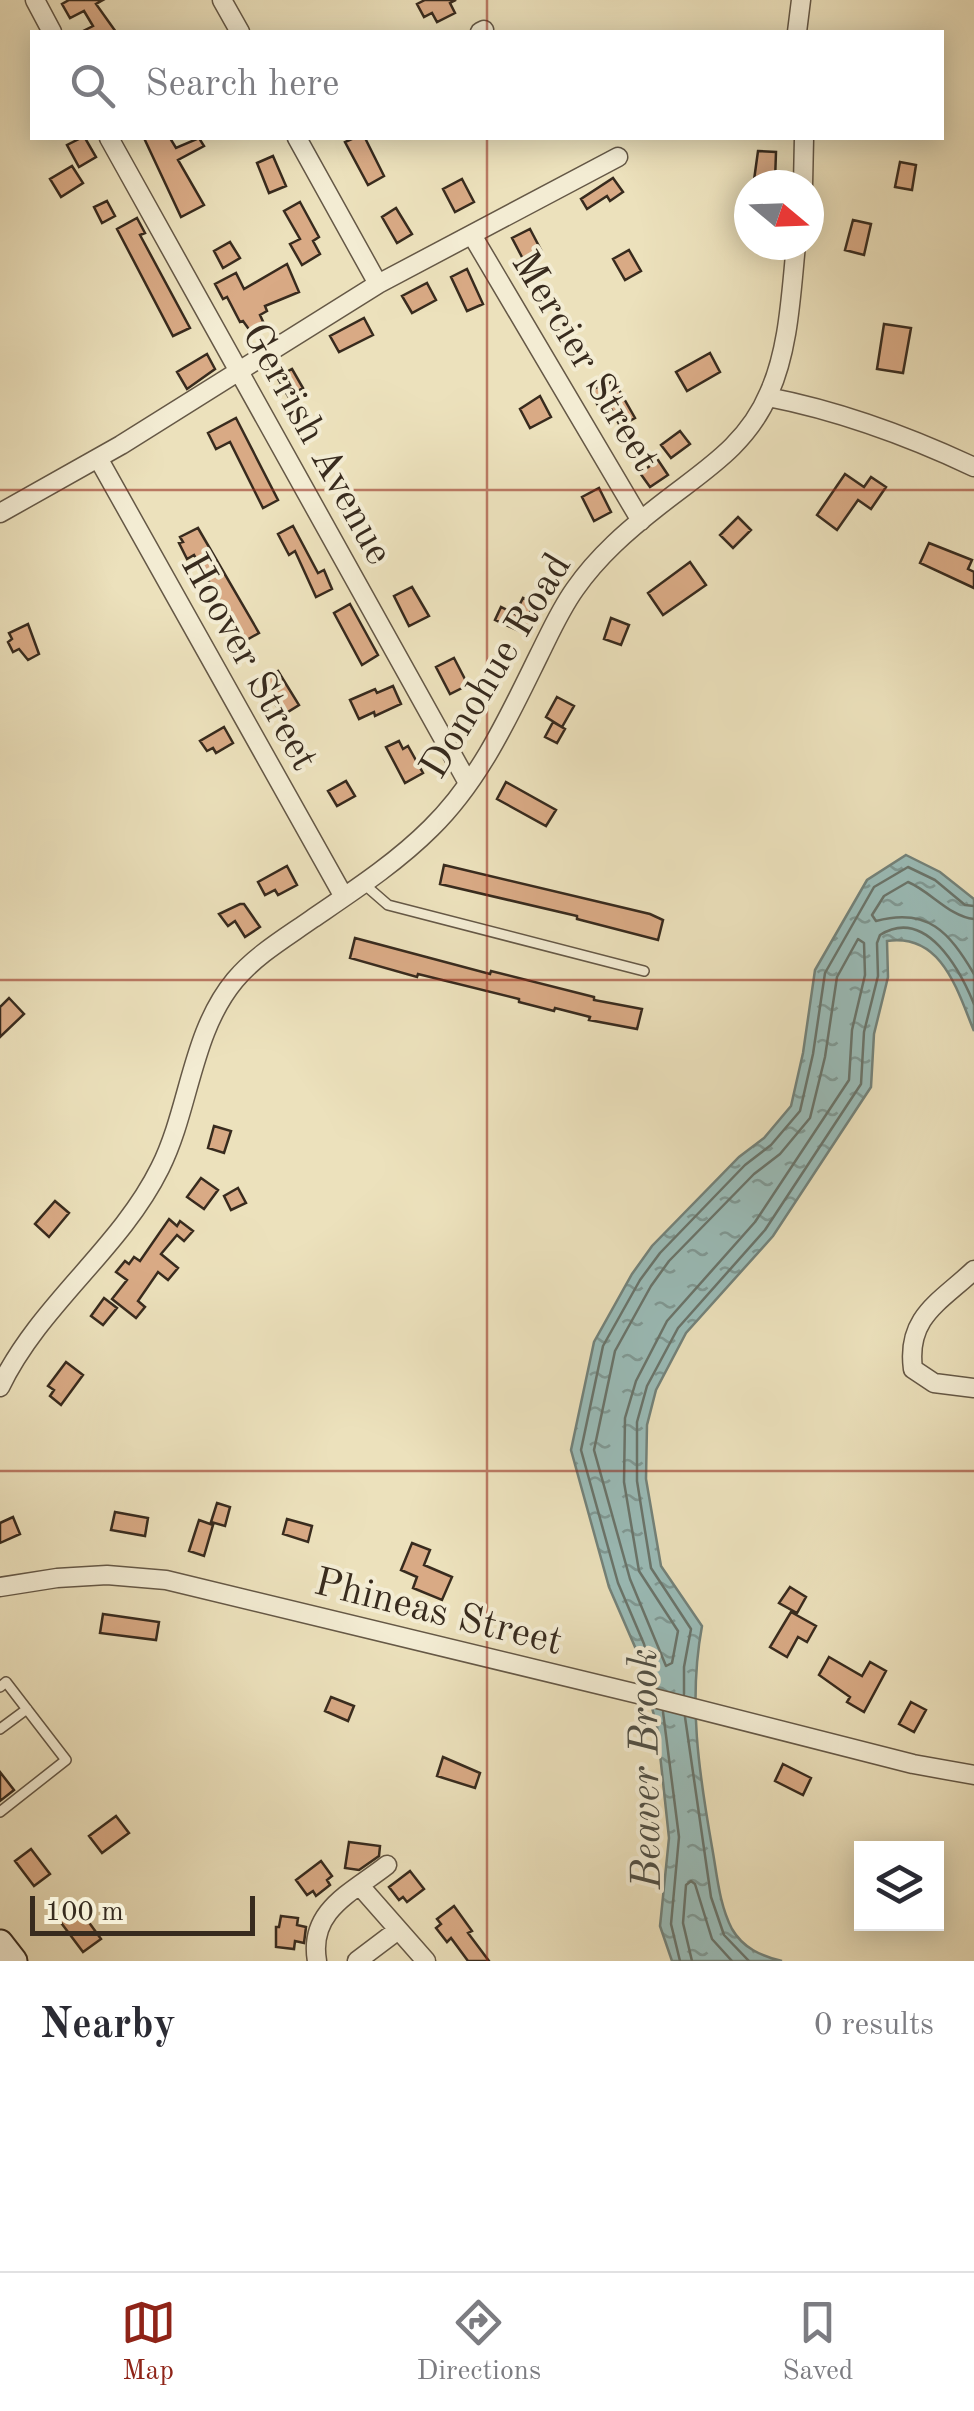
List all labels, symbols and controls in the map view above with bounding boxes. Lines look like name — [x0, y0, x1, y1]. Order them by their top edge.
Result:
search box — [30, 30, 944, 140]
icon: search — [65, 58, 120, 113]
text: Search here — [145, 66, 340, 104]
north arrow — [734, 170, 824, 260]
street label: Mercier Street — [502, 245, 665, 479]
street label: Gerrish Avenue — [233, 318, 398, 572]
street label: Hoover Street — [172, 548, 323, 778]
street label: Donohue Road — [415, 548, 580, 786]
street label: Phineas Street — [310, 1564, 566, 1664]
water label: Beaver Brook — [624, 1648, 670, 1891]
map controls — [854, 1841, 944, 1931]
button: layers — [854, 1841, 944, 1931]
scale bar — [30, 1891, 255, 1936]
text: 100 m — [45, 1899, 124, 1927]
text: Nearby — [40, 2005, 176, 2047]
text: 0 results — [814, 2010, 934, 2042]
tab: Map — [121, 2295, 176, 2390]
tab: Directions — [417, 2295, 541, 2390]
tab: Saved — [782, 2295, 853, 2390]

